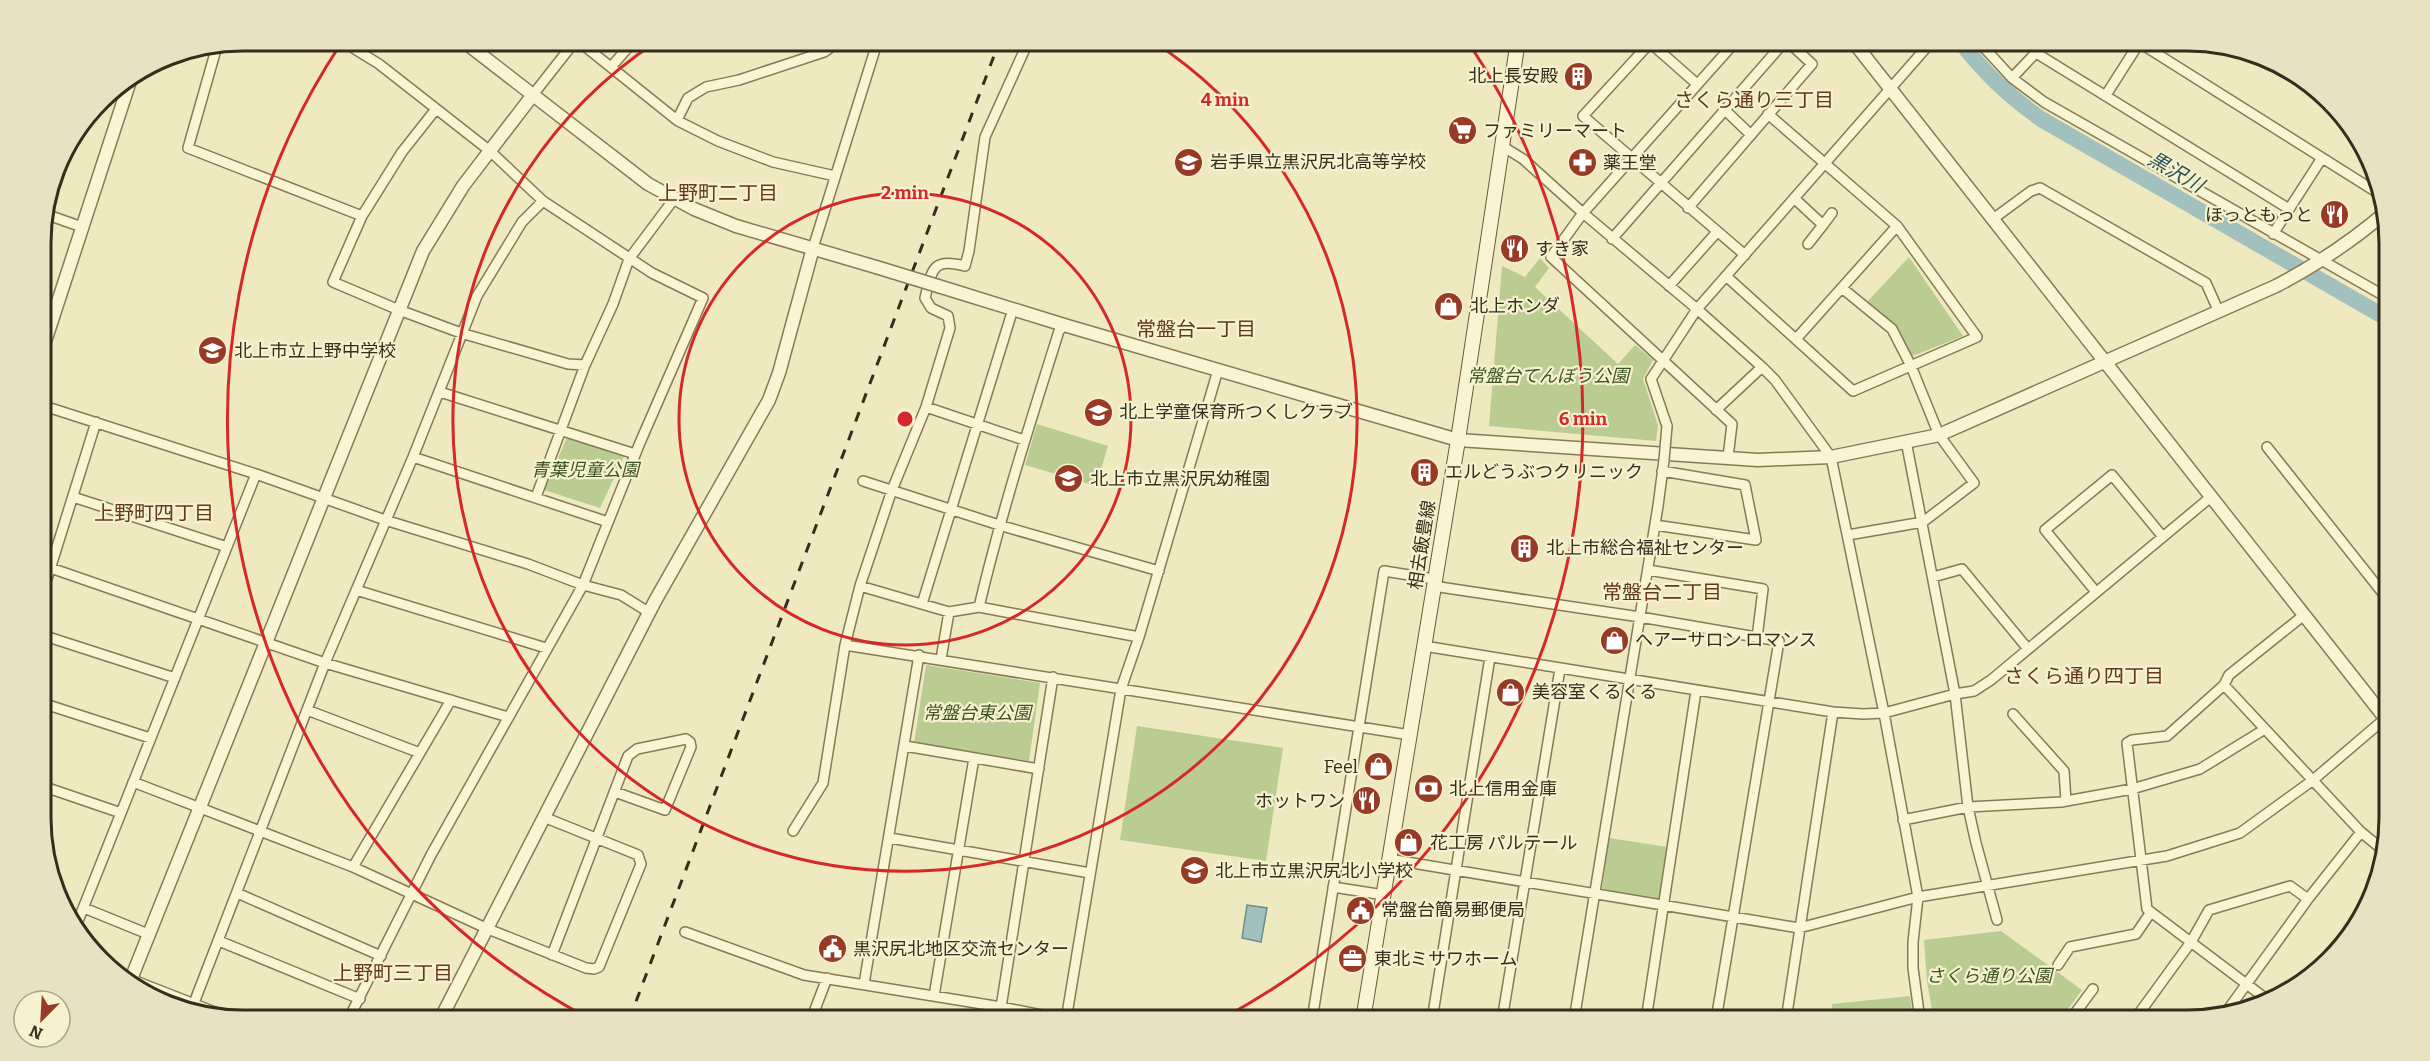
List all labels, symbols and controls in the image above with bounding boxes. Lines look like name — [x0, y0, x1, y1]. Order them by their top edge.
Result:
building icon: 北上長安殿 — [1563, 60, 1595, 92]
place label: 北上長安殿 — [1468, 65, 1558, 87]
district label: さくら通り三丁目 — [1674, 88, 1834, 112]
text: 4 min — [1201, 89, 1250, 111]
supermarket icon: ファミリーマート — [1446, 115, 1478, 147]
place label: ファミリーマート — [1483, 120, 1627, 142]
school or university icon: 岩手県立黒沢尻北高等学校 — [1173, 146, 1205, 178]
pharmacy icon: 薬王堂 — [1566, 147, 1598, 179]
water label: 黒沢川 — [2144, 147, 2210, 198]
place label: 岩手県立黒沢尻北高等学校 — [1210, 151, 1426, 173]
place label: 薬王堂 — [1603, 152, 1657, 174]
district label: 上野町二丁目 — [658, 181, 778, 205]
text: 2 min — [881, 182, 929, 204]
restaurant icon: ほっともっと — [2318, 199, 2350, 231]
place label: ほっともっと — [2205, 204, 2313, 226]
restaurant icon: すき家 — [1498, 233, 1530, 265]
place label: すき家 — [1535, 238, 1589, 260]
shop icon: 北上ホンダ — [1433, 290, 1465, 322]
place label: 北上ホンダ — [1470, 295, 1560, 317]
district label: 常盤台一丁目 — [1136, 317, 1256, 341]
school or university icon: 北上市立上野中学校 — [197, 335, 229, 367]
place label: 北上市立上野中学校 — [234, 340, 396, 362]
park label: 常盤台てんぼう公園 — [1467, 365, 1632, 387]
school or university icon: 北上学童保育所つくしクラブ — [1082, 396, 1114, 428]
place label: 北上学童保育所つくしクラブ — [1119, 401, 1353, 423]
text: 6 min — [1559, 408, 1608, 430]
centre of rings — [895, 409, 915, 429]
building icon: エルどうぶつクリニック — [1408, 456, 1440, 488]
park label: 青葉児童公園 — [531, 459, 642, 481]
place label: エルどうぶつクリニック — [1445, 461, 1643, 483]
school or university icon: 北上市立黒沢尻幼稚園 — [1053, 463, 1085, 495]
place label: 北上市立黒沢尻幼稚園 — [1090, 468, 1270, 490]
street label: 相去飯豊線 — [1404, 499, 1440, 591]
district label: 上野町四丁目 — [94, 501, 214, 525]
building icon: 北上市総合福祉センター — [1509, 532, 1541, 564]
place label: 北上市総合福祉センター — [1546, 537, 1744, 559]
district label: 常盤台二丁目 — [1602, 580, 1722, 604]
shop icon: ヘアーサロン ロマンス — [1598, 624, 1630, 656]
place label: ヘアーサロン ロマンス — [1635, 629, 1817, 651]
district label: さくら通り四丁目 — [2004, 664, 2164, 688]
shop icon: 美容室くるくる — [1495, 676, 1527, 708]
place label: 美容室くるくる — [1532, 681, 1657, 703]
park label: 常盤台東公園 — [923, 702, 1034, 724]
shop icon: Feel — [1363, 751, 1395, 783]
place label: Feel — [1324, 756, 1358, 778]
bank icon: 北上信用金庫 — [1412, 773, 1444, 805]
place label: 北上信用金庫 — [1449, 778, 1557, 800]
restaurant icon: ホットワン — [1350, 785, 1382, 817]
place label: ホットワン — [1255, 790, 1345, 812]
shop icon: 花工房 パルテール — [1393, 827, 1425, 859]
place label: 花工房 パルテール — [1430, 832, 1578, 854]
school or university icon: 北上市立黒沢尻北小学校 — [1178, 855, 1210, 887]
place label: 北上市立黒沢尻北小学校 — [1215, 860, 1413, 882]
public building icon: 常盤台簡易郵便局 — [1344, 894, 1376, 926]
place label: 常盤台簡易郵便局 — [1381, 899, 1525, 921]
public building icon: 黒沢尻北地区交流センター — [816, 933, 848, 965]
place label: 黒沢尻北地区交流センター — [853, 938, 1069, 960]
office icon: 東北ミサワホーム — [1337, 943, 1369, 975]
place label: 東北ミサワホーム — [1374, 948, 1517, 970]
district label: 上野町三丁目 — [333, 961, 453, 985]
park label: さくら通り公園 — [1926, 965, 2055, 987]
north arrow — [12, 989, 72, 1049]
text: N — [27, 1021, 46, 1043]

